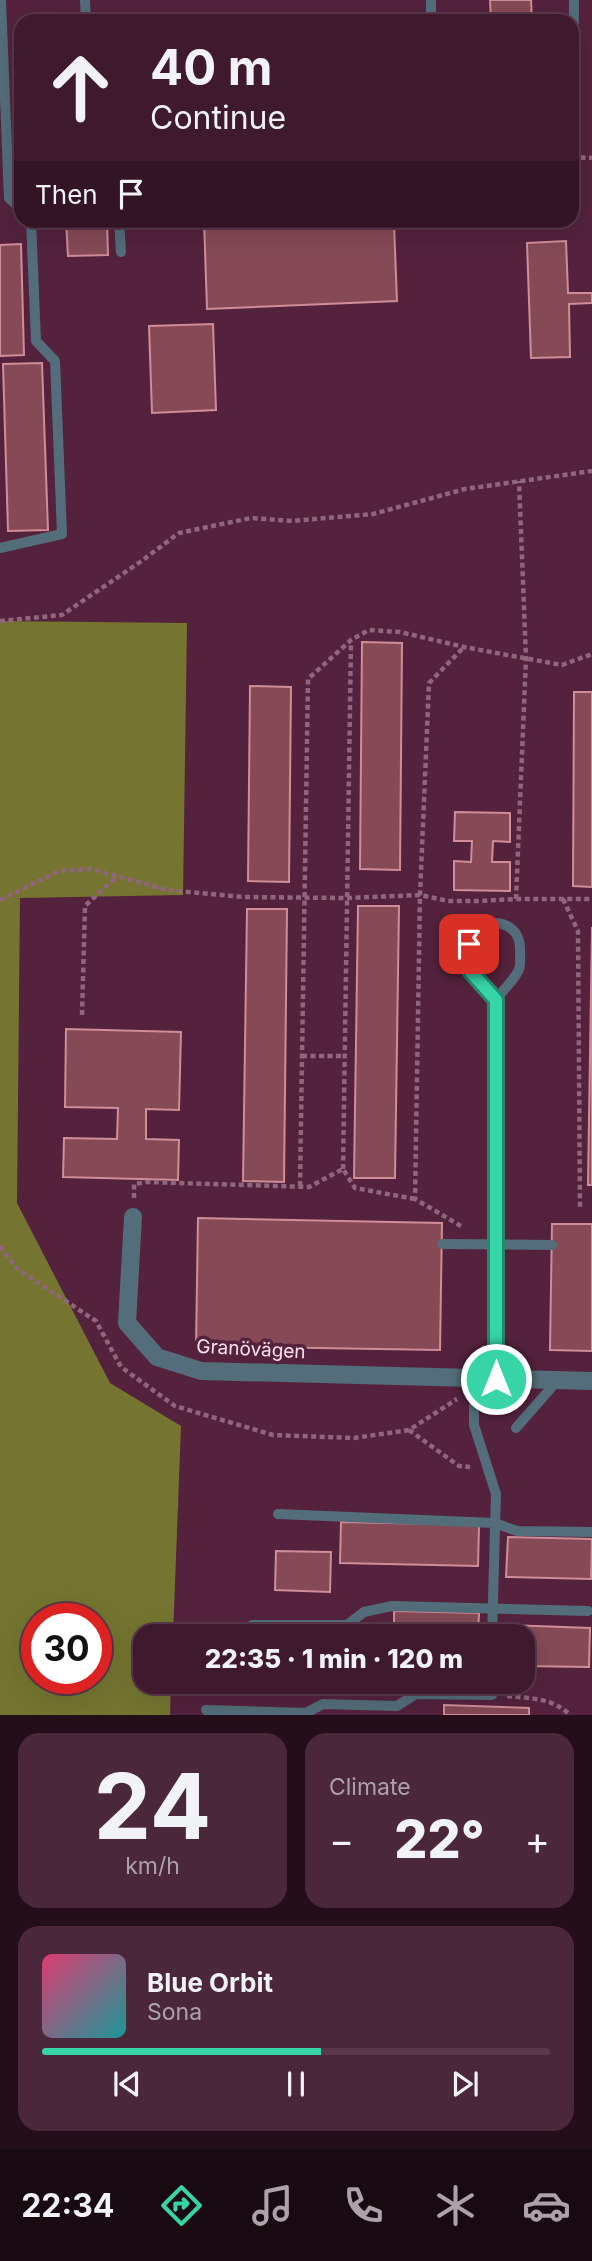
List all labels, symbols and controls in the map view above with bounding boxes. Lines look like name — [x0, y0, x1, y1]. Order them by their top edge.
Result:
text: 40 m — [150, 38, 273, 97]
icon: ahead — [35, 42, 126, 133]
text: Continue — [150, 98, 286, 137]
icon: arrive — [112, 175, 150, 213]
text: Then — [35, 179, 98, 210]
pin — [439, 914, 499, 974]
icon: arrive — [450, 925, 488, 963]
street label: Granövägen — [196, 1335, 306, 1363]
position arrow — [459, 1342, 533, 1416]
speed limit sign: 30 — [21, 1603, 112, 1694]
text: 22:35 · 1 min · 120 m — [205, 1643, 463, 1674]
text: 24 — [94, 1751, 211, 1861]
text: Climate — [329, 1773, 411, 1801]
text: 22° — [394, 1808, 485, 1871]
text: − — [329, 1817, 354, 1863]
text: + — [525, 1817, 550, 1863]
text: km/h — [125, 1852, 180, 1880]
text: Blue Orbit — [147, 1967, 273, 1998]
text: Sona — [147, 1998, 202, 2026]
icon: previous — [108, 2065, 146, 2103]
icon: pause — [277, 2065, 315, 2103]
icon: next — [446, 2065, 484, 2103]
icon: directions — [157, 2181, 206, 2230]
icon: music — [248, 2181, 297, 2230]
icon: phone — [339, 2181, 388, 2230]
icon: climate — [431, 2181, 480, 2230]
icon: car — [522, 2181, 571, 2230]
text: 22:34 — [21, 2186, 114, 2225]

